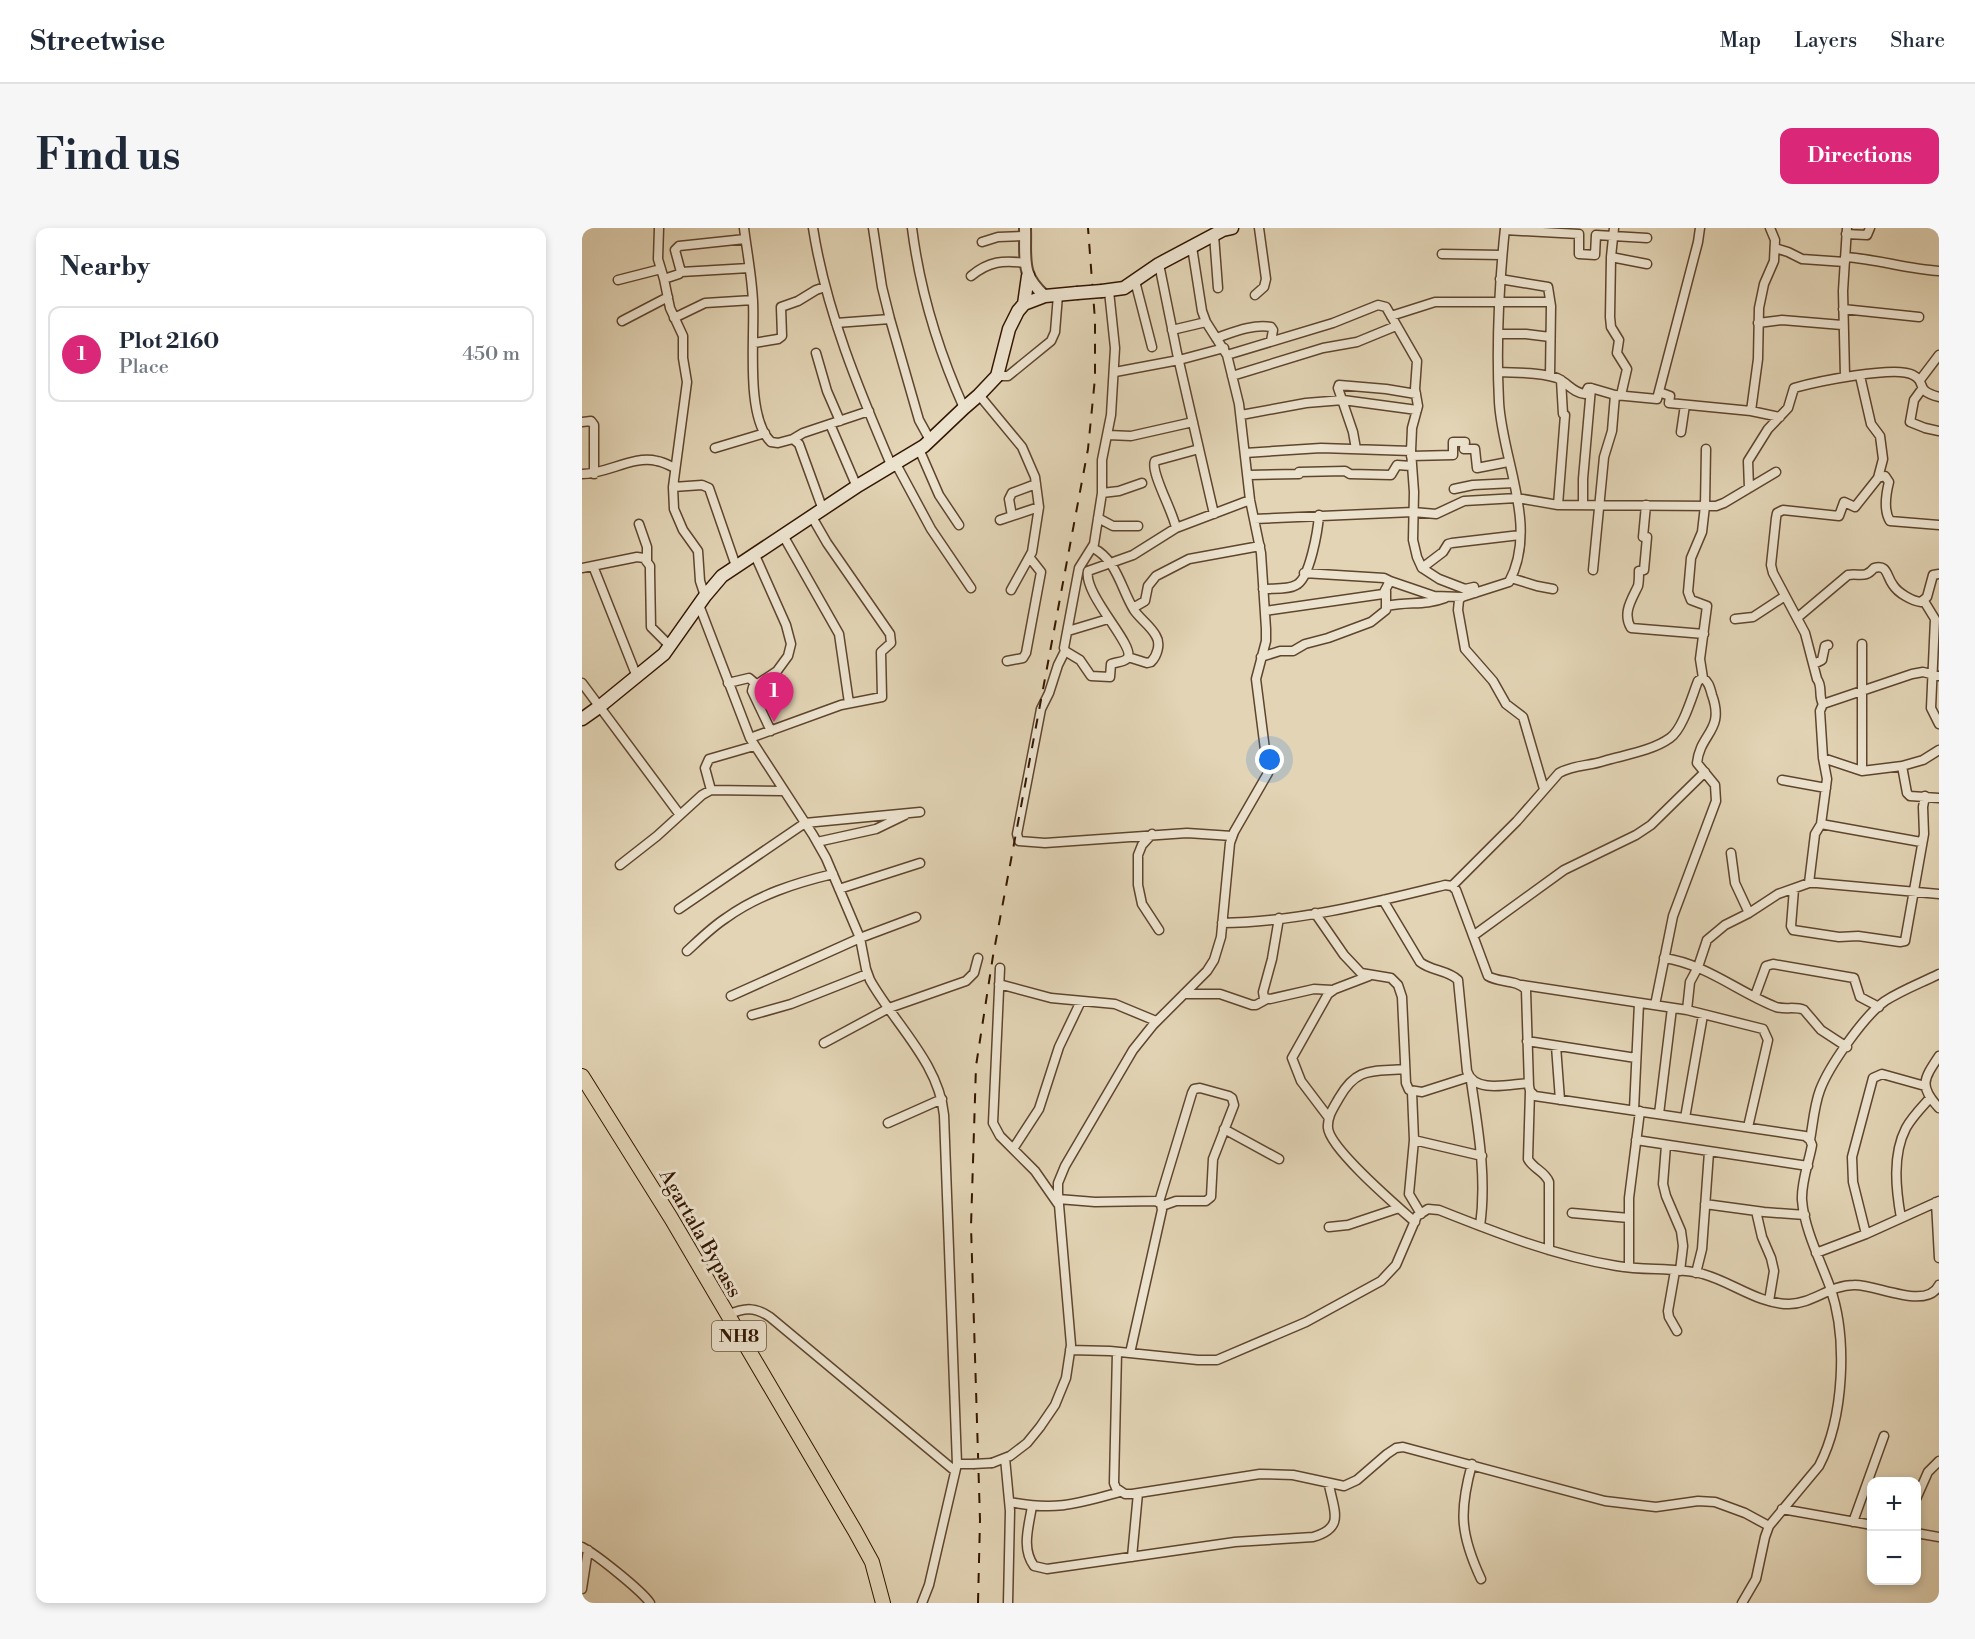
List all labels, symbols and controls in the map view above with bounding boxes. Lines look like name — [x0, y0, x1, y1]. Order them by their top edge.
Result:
text: Streetwise — [30, 24, 165, 59]
text: Map — [1720, 28, 1761, 54]
text: Layers — [1794, 28, 1857, 54]
text: Share — [1890, 28, 1945, 54]
button: Directions — [1780, 128, 1939, 184]
text: Find us — [36, 130, 180, 183]
text: Nearby — [60, 251, 150, 283]
text: Plot 2160 — [119, 328, 219, 355]
text: 1 — [77, 342, 86, 367]
text: 450 m — [462, 342, 520, 367]
text: Place — [119, 355, 169, 380]
pin: 1 — [754, 672, 794, 722]
your location — [1255, 745, 1284, 774]
street label: Agartala Bypass — [652, 1164, 747, 1302]
road number: NH8 — [712, 1321, 766, 1351]
map controls — [1867, 1477, 1921, 1585]
button: + — [1867, 1477, 1921, 1531]
button: − — [1867, 1531, 1921, 1585]

